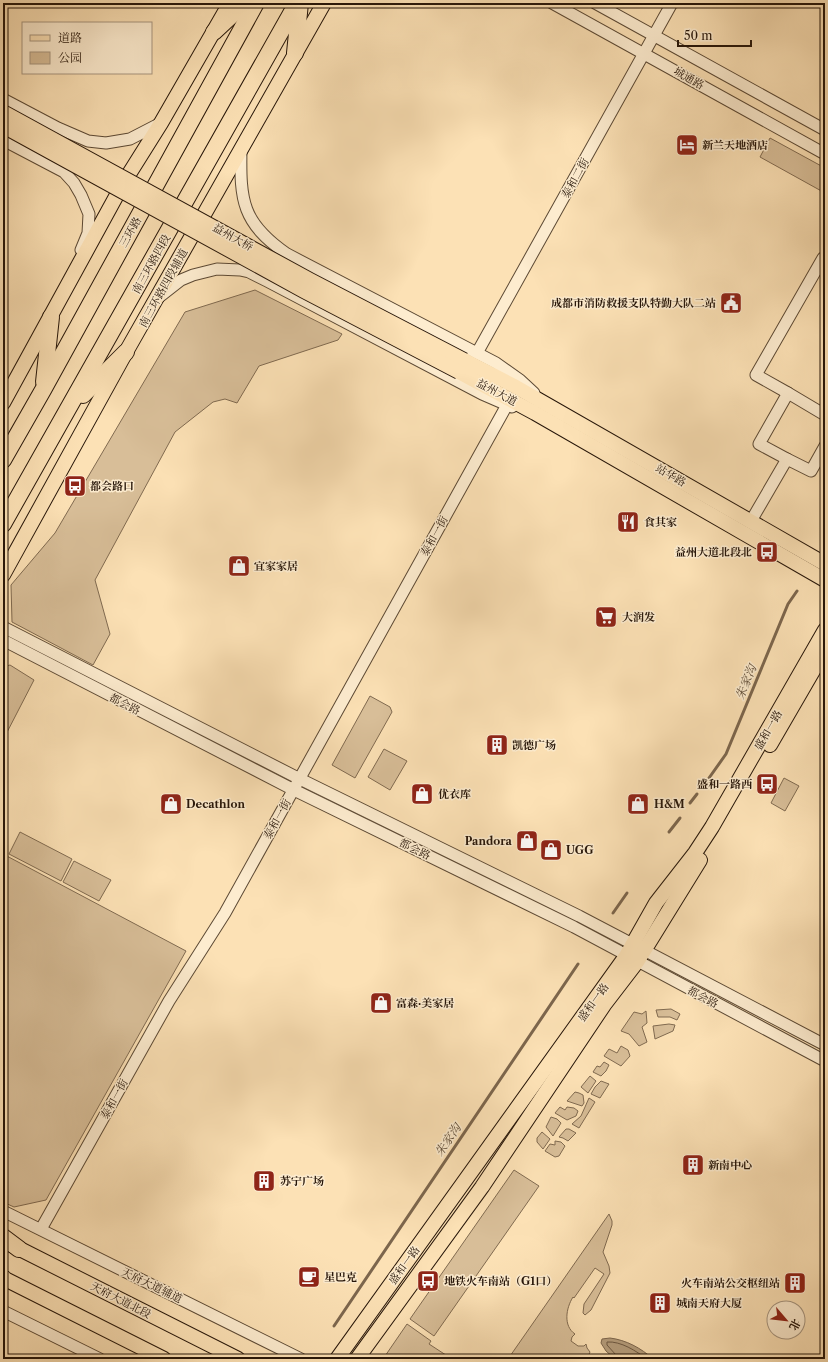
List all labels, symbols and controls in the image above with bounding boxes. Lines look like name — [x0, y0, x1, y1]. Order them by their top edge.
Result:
legend — [22, 22, 152, 74]
scale bar — [678, 22, 751, 48]
text: 50 m — [684, 28, 713, 43]
text: 道路 — [58, 30, 82, 45]
text: 公园 — [58, 50, 82, 65]
street label: 城通路 — [671, 64, 707, 92]
hotel icon: 新兰天地酒店 — [674, 132, 700, 158]
place label: 新兰天地酒店 — [702, 138, 768, 152]
street label: 泰和二街 — [558, 155, 592, 201]
street label: 三环路 — [116, 214, 144, 250]
street label: 益州大桥 — [210, 220, 256, 254]
street label: 南三环路四段 — [129, 232, 173, 296]
street label: 南三环路四段辅道 — [136, 246, 190, 330]
public building icon: 成都市消防救援支队特勤大队二站 — [718, 290, 744, 316]
place label: 成都市消防救援支队特勤大队二站 — [551, 296, 716, 310]
street label: 益州大道 — [474, 375, 520, 409]
street label: 站华路 — [653, 461, 689, 489]
bus stop icon: 都会路口 — [62, 473, 88, 499]
place label: 都会路口 — [90, 479, 134, 493]
restaurant icon: 食其家 — [615, 509, 641, 535]
street label: 泰和一街 — [417, 513, 451, 559]
place label: 食其家 — [644, 515, 677, 529]
bus stop icon: 益州大道北段北 — [754, 539, 780, 565]
place label: 益州大道北段北 — [675, 545, 752, 559]
shop icon: 宜家家居 — [226, 553, 252, 579]
place label: 宜家家居 — [254, 559, 298, 573]
supermarket icon: 大润发 — [593, 604, 619, 630]
place label: 大润发 — [622, 610, 655, 624]
water label: 朱家沟 — [732, 660, 760, 701]
street label: 都会路 — [107, 690, 143, 718]
street label: 盛和一路 — [751, 707, 785, 753]
building icon: 凯德广场 — [484, 732, 510, 758]
place label: 凯德广场 — [512, 738, 556, 752]
bus stop icon: 盛和一路西 — [754, 771, 780, 797]
place label: 盛和一路西 — [697, 777, 753, 791]
shop icon: 优衣库 — [409, 781, 435, 807]
place label: 优衣库 — [438, 787, 471, 801]
shop icon: Decathlon — [158, 791, 184, 817]
shop icon: H&M — [625, 791, 651, 817]
street label: 泰和一街 — [260, 796, 294, 842]
place label: Decathlon — [186, 797, 245, 811]
place label: H&M — [654, 797, 685, 811]
shop icon: Pandora — [514, 828, 540, 854]
place label: Pandora — [465, 834, 513, 848]
street label: 都会路 — [397, 835, 433, 863]
shop icon: UGG — [538, 837, 564, 863]
place label: UGG — [566, 843, 594, 857]
street label: 盛和一路 — [574, 980, 612, 1024]
street label: 都会路 — [685, 983, 721, 1011]
shop icon: 富森·美家居 — [368, 990, 394, 1016]
place label: 富森·美家居 — [396, 996, 454, 1010]
street label: 泰和一街 — [97, 1076, 131, 1122]
water label: 朱家沟 — [431, 1119, 465, 1159]
building icon: 新南中心 — [680, 1152, 706, 1178]
place label: 新南中心 — [708, 1158, 752, 1172]
building icon: 苏宁广场 — [251, 1168, 277, 1194]
place label: 苏宁广场 — [280, 1174, 324, 1188]
street label: 盛和一路 — [385, 1243, 423, 1287]
street label: 天府大道辅道 — [119, 1264, 185, 1306]
cafe icon: 星巴克 — [296, 1264, 322, 1290]
bus stop icon: 地铁火车南站（G1口） — [415, 1268, 441, 1294]
place label: 星巴克 — [324, 1270, 357, 1284]
building icon: 火车南站公交枢纽站 — [782, 1270, 808, 1296]
place label: 地铁火车南站（G1口） — [444, 1274, 557, 1288]
place label: 火车南站公交枢纽站 — [681, 1276, 780, 1290]
street label: 天府大道北段 — [88, 1279, 154, 1321]
building icon: 城南天府大厦 — [647, 1290, 673, 1316]
place label: 城南天府大厦 — [676, 1296, 742, 1310]
north arrow — [766, 1300, 806, 1340]
text: 北 — [786, 1317, 804, 1333]

